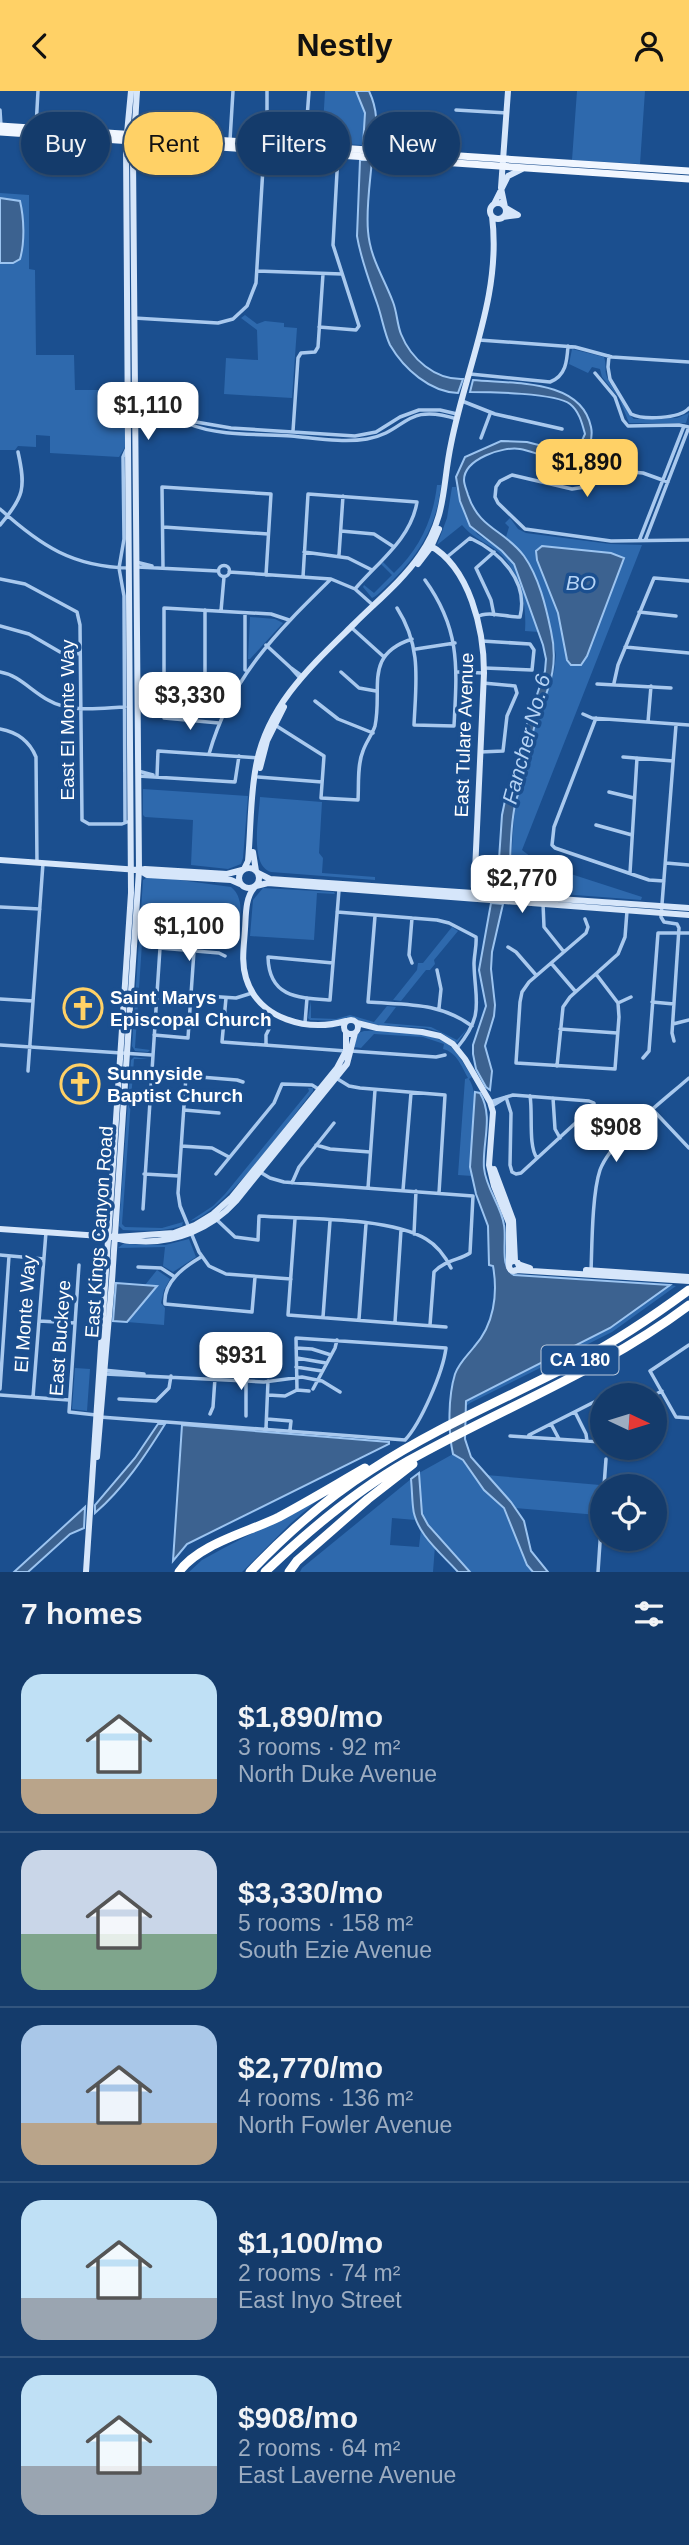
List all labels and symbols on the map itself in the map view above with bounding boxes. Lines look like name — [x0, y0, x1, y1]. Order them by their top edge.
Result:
pin: $1,110 — [91, 383, 205, 442]
pin: $1,890 — [530, 439, 644, 499]
water label: BO — [566, 571, 596, 594]
street label: East El Monte Way — [57, 639, 78, 800]
street label: East Tulare Avenue — [451, 652, 477, 818]
water label: Fancher No. 6 — [498, 671, 554, 806]
pin: $3,330 — [133, 673, 247, 732]
pin: $2,770 — [465, 855, 579, 915]
pin: $1,100 — [132, 903, 246, 963]
church icon: Saint Marys Episcopal Church — [62, 987, 104, 1029]
place label: Saint Marys Episcopal Church — [110, 987, 272, 1030]
church icon: Sunnyside Baptist Church — [59, 1063, 101, 1105]
place label: Sunnyside Baptist Church — [107, 1063, 243, 1106]
pin: $908 — [575, 1105, 657, 1164]
street label: East Kings Canyon Road — [81, 1125, 117, 1339]
street label: El Monte Way — [10, 1254, 40, 1373]
street label: East Buckeye — [45, 1279, 75, 1397]
pin: $931 — [200, 1333, 282, 1392]
road number: CA 180 — [542, 1345, 618, 1375]
north arrow — [590, 1383, 667, 1459]

